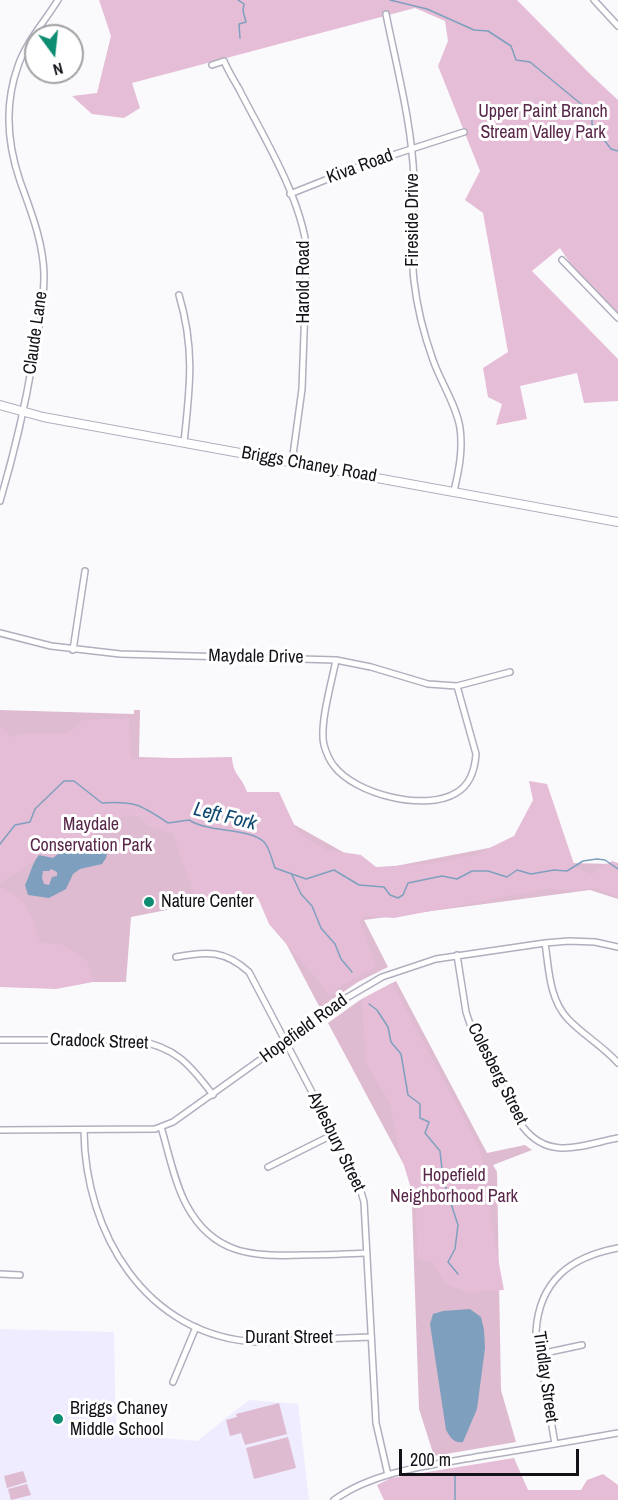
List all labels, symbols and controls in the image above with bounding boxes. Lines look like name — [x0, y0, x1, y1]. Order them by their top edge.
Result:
north arrow — [24, 24, 84, 84]
text: N — [51, 58, 66, 81]
park label: Upper Paint Branch Stream Valley Park — [478, 101, 608, 144]
street label: Kiva Road — [324, 145, 396, 189]
street label: Fireside Drive — [402, 173, 424, 267]
street label: Harold Road — [293, 241, 315, 323]
street label: Claude Lane — [19, 290, 53, 376]
street label: Briggs Chaney Road — [240, 442, 378, 488]
street label: Maydale Drive — [208, 645, 304, 669]
water label: Left Fork — [191, 798, 259, 836]
park label: Maydale Conservation Park — [30, 814, 152, 856]
place label: Nature Center — [161, 891, 254, 913]
marker: Nature Center — [142, 895, 156, 909]
street label: Hopefield Road — [256, 990, 352, 1068]
street label: Colesberg Street — [462, 1020, 532, 1128]
street label: Cradock Street — [49, 1029, 149, 1055]
street label: Aylesbury Street — [303, 1089, 369, 1195]
park label: Hopefield Neighborhood Park — [390, 1165, 518, 1208]
street label: Durant Street — [245, 1327, 333, 1349]
street label: Tindlay Street — [528, 1330, 562, 1424]
place label: Briggs Chaney Middle School — [70, 1398, 168, 1440]
marker: Briggs Chaney Middle School — [51, 1412, 65, 1426]
scale bar — [402, 1437, 582, 1475]
text: 200 m — [410, 1447, 451, 1472]

